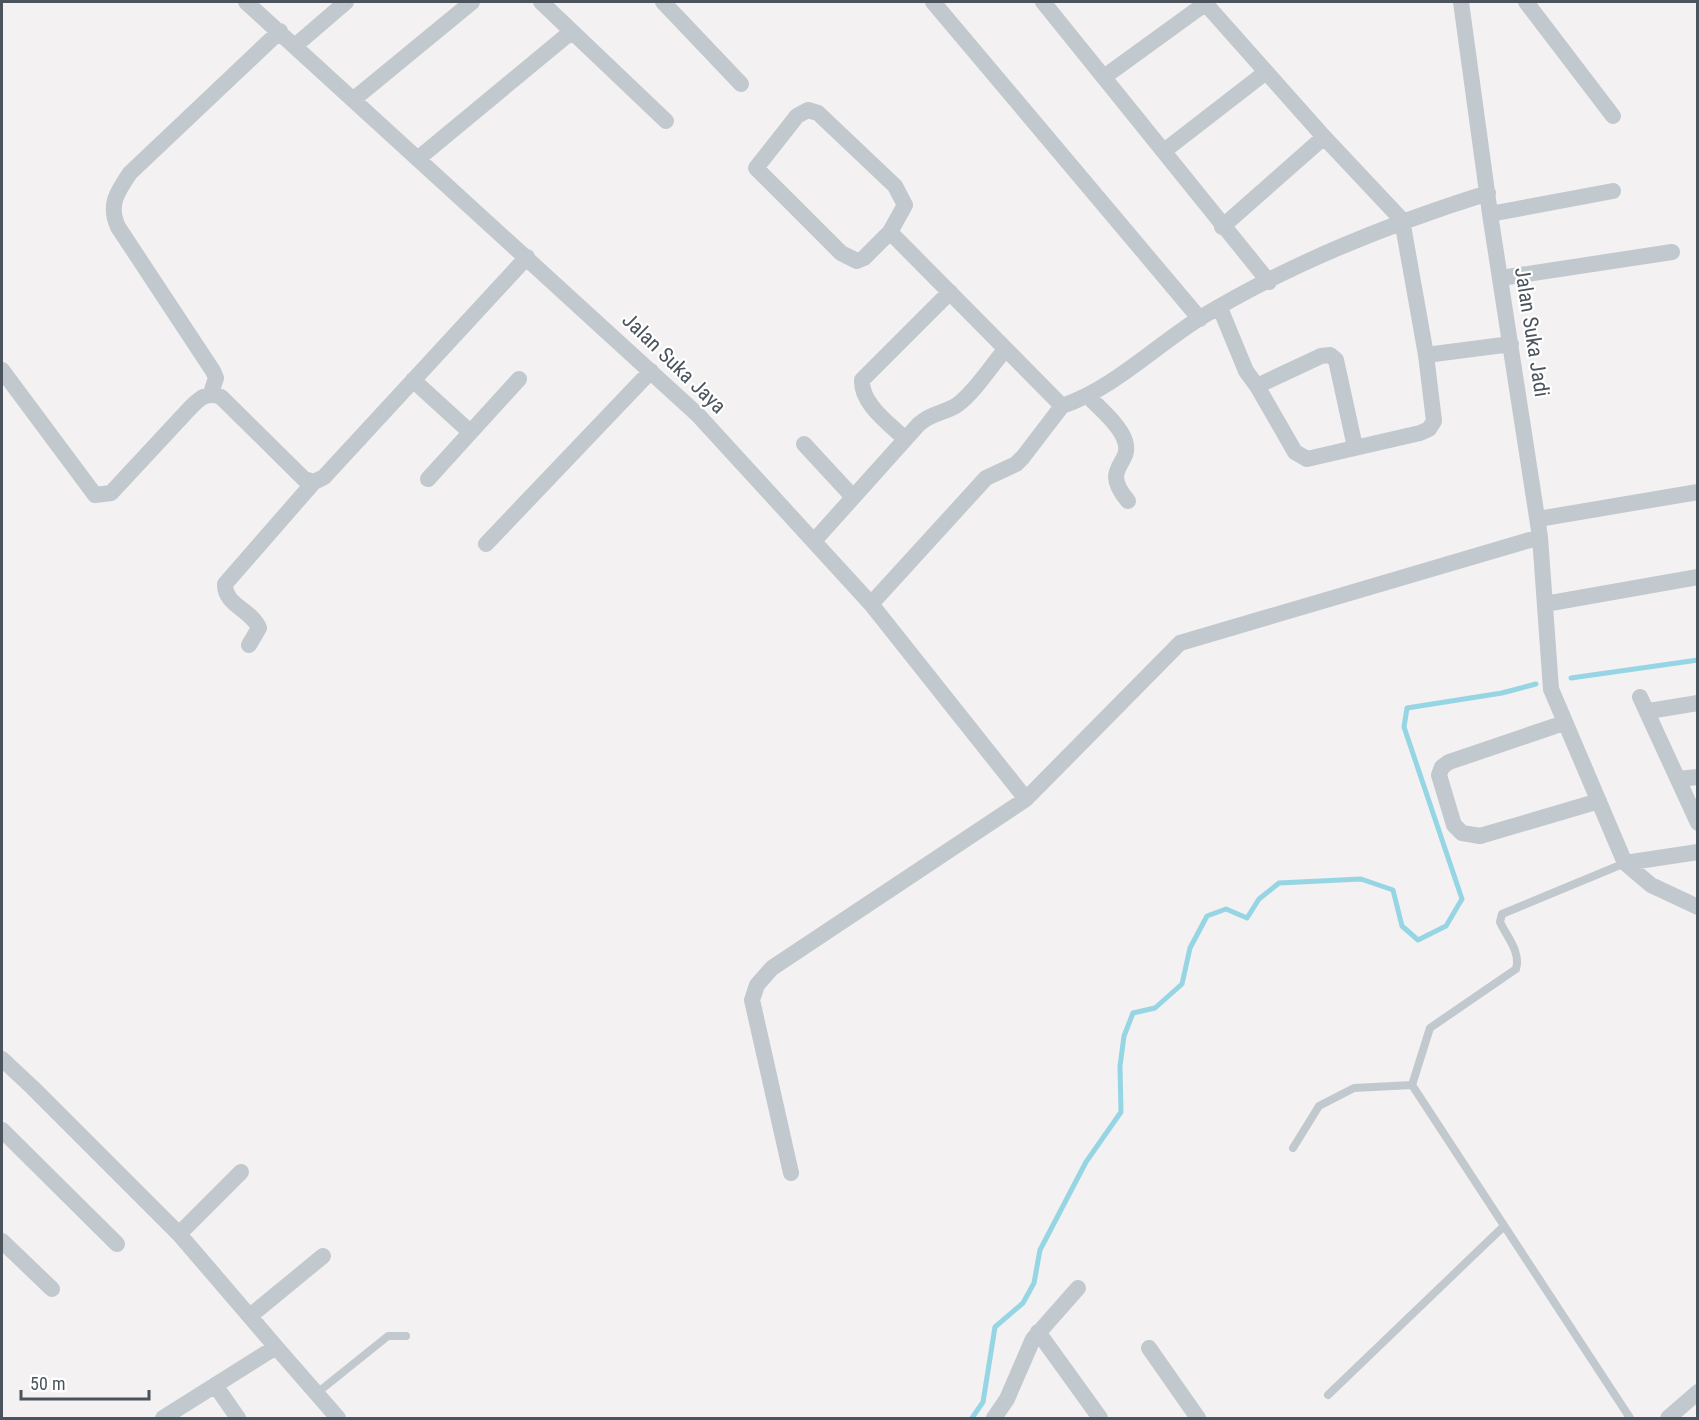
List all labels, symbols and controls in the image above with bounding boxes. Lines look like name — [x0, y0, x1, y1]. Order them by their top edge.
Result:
street label: Jalan Suka Jadi — [1510, 265, 1554, 399]
street label: Jalan Suka Jaya — [617, 308, 731, 418]
scale bar — [21, 1363, 148, 1401]
text: 50 m — [30, 1373, 65, 1394]

